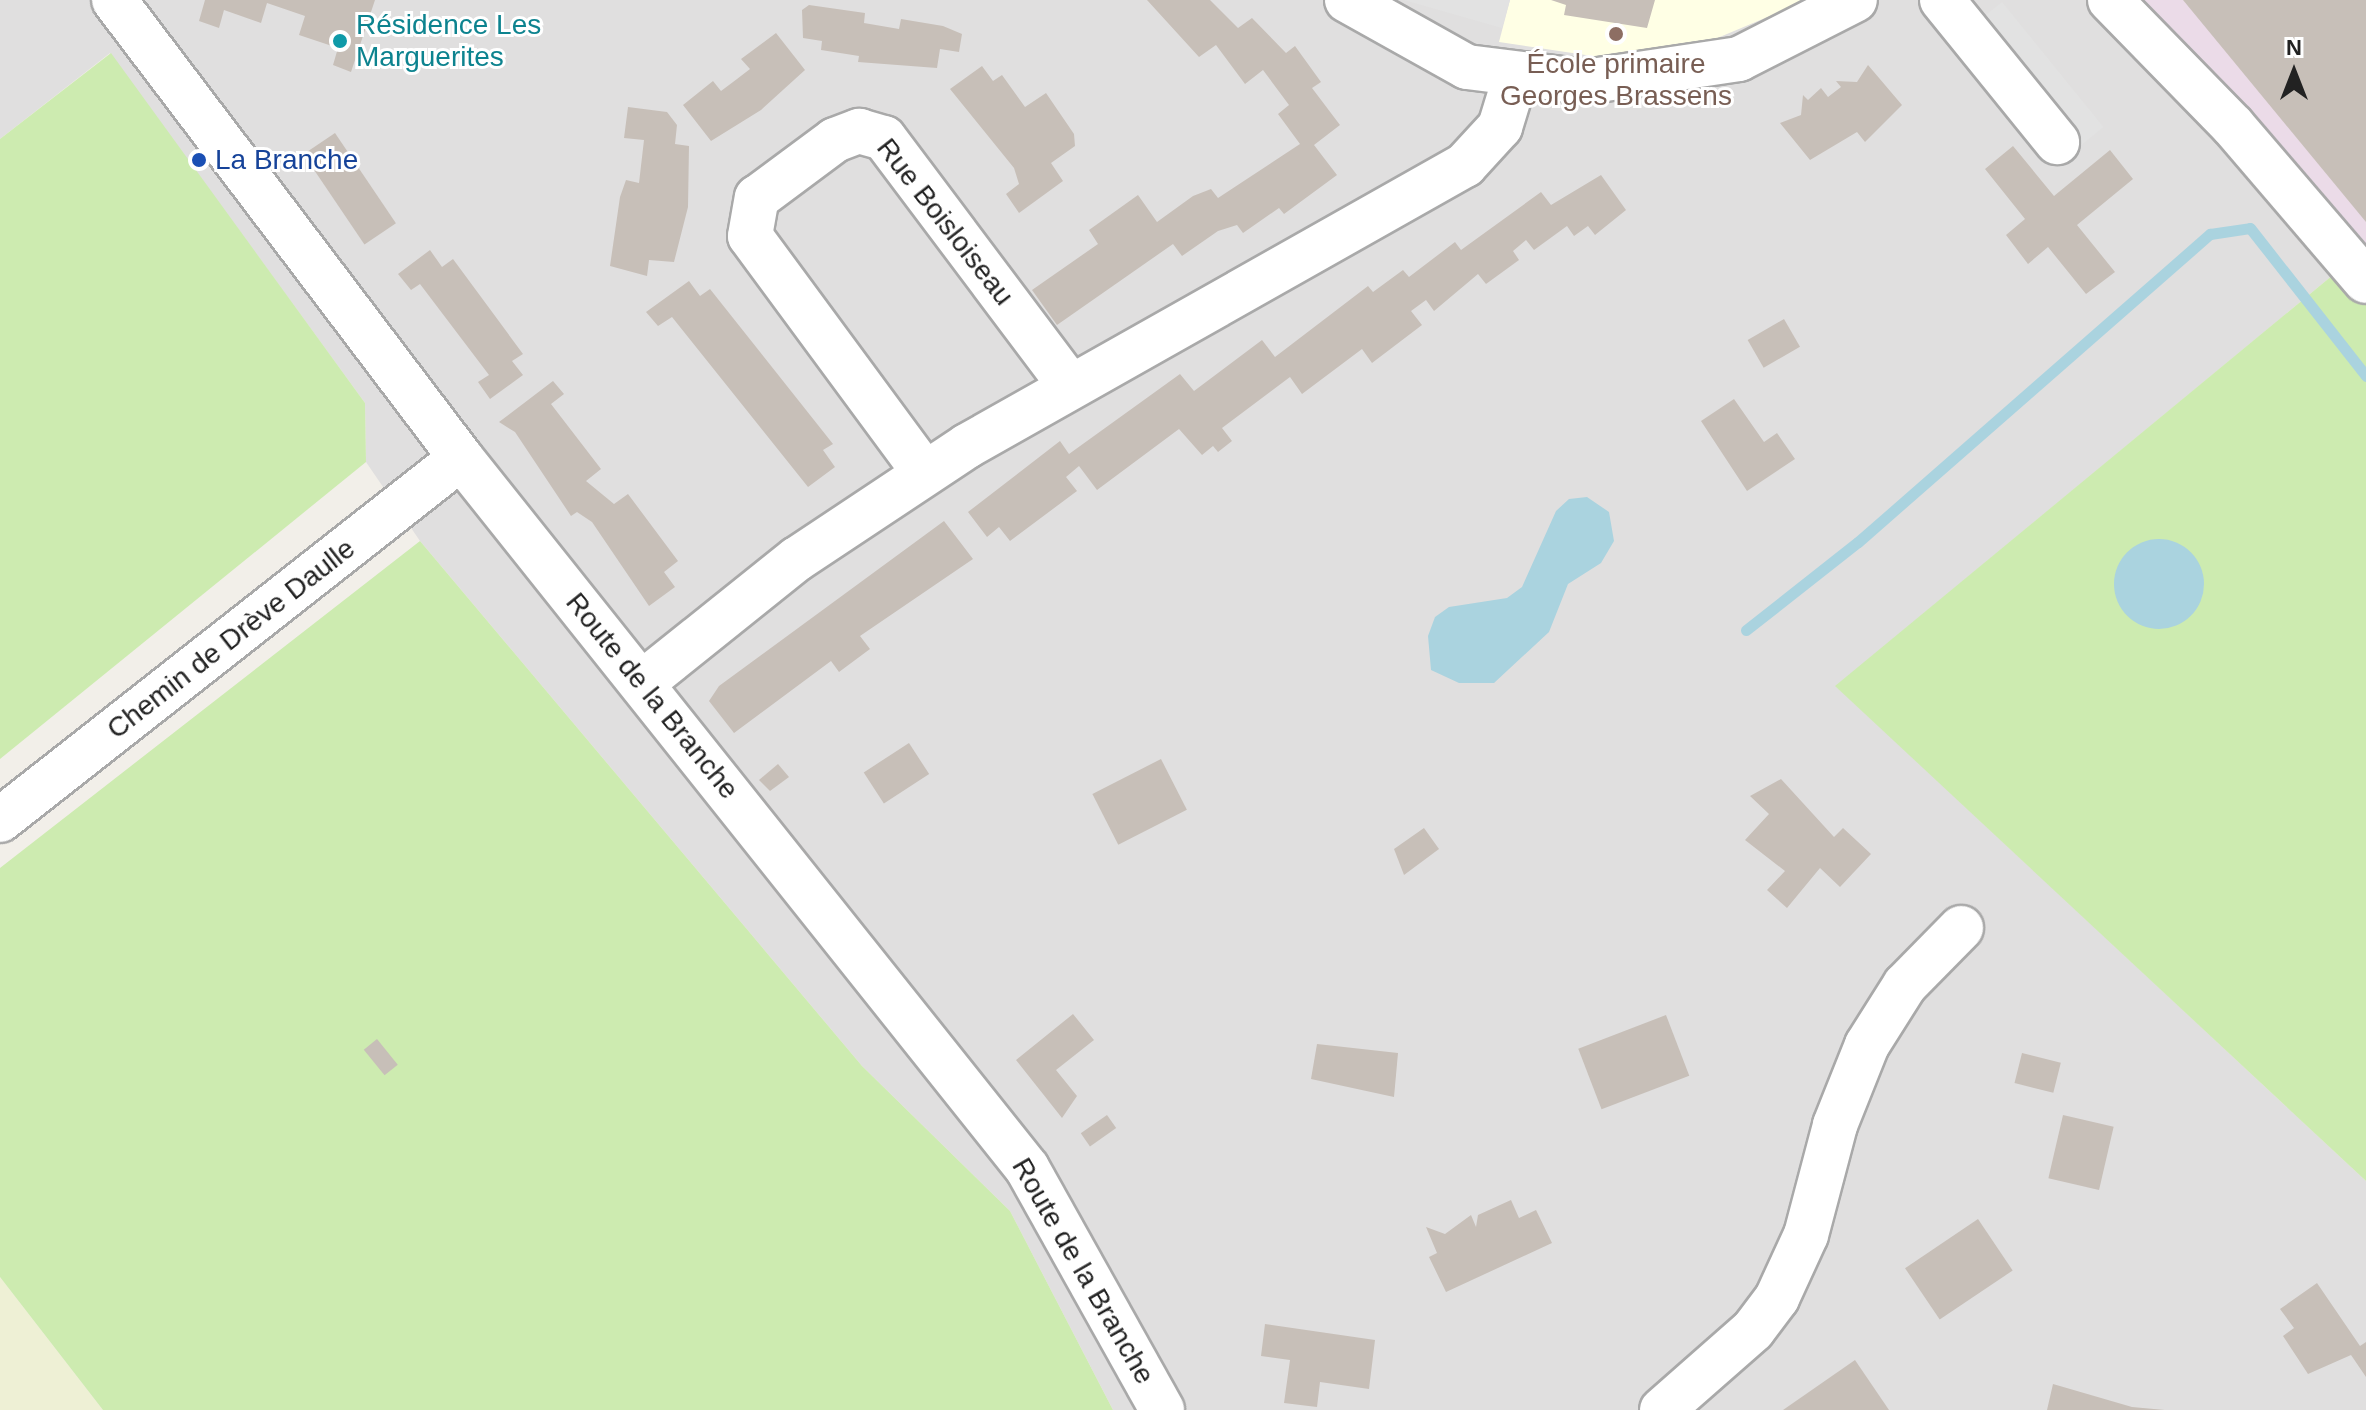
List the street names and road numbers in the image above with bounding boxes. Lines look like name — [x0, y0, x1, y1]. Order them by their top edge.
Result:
street label: Rue Boisloiseau — [869, 132, 1021, 312]
street label: Chemin de Drève Daulle — [100, 532, 362, 746]
street label: Route de la Branche — [559, 586, 745, 806]
street label: Route de la Branche — [1005, 1152, 1161, 1390]

